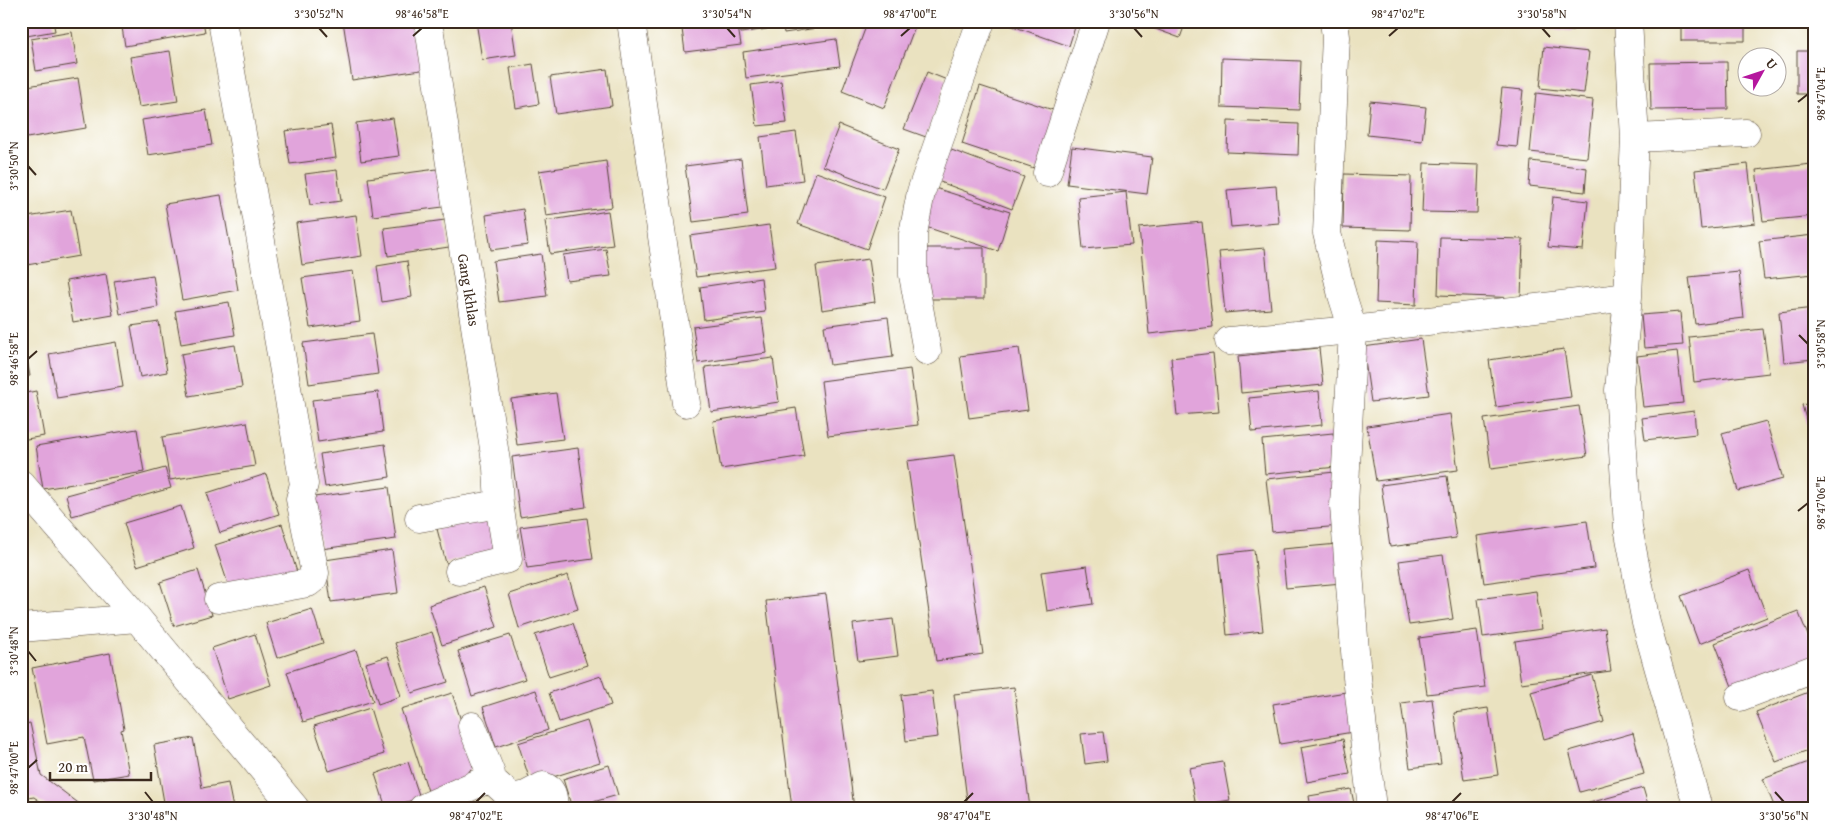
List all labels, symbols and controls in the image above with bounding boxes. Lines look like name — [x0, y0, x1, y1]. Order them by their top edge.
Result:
text: 3°30'52"N — [294, 5, 344, 22]
text: 98°46'58"E — [395, 5, 449, 22]
text: 3°30'54"N — [702, 5, 752, 22]
text: 98°47'00"E — [883, 5, 937, 22]
text: 3°30'56"N — [1109, 5, 1159, 22]
text: 98°47'02"E — [1371, 5, 1425, 22]
text: 3°30'58"N — [1517, 5, 1567, 22]
north arrow — [1738, 48, 1788, 98]
text: U — [1761, 54, 1783, 74]
text: 98°47'04"E — [1812, 67, 1829, 121]
text: 3°30'50"N — [5, 141, 22, 191]
street label: Gang Ikhlas — [453, 252, 485, 328]
text: 3°30'58"N — [1812, 319, 1829, 369]
text: 98°46'58"E — [5, 332, 22, 386]
text: 98°47'06"E — [1812, 476, 1829, 530]
text: 3°30'48"N — [5, 626, 22, 676]
text: 98°47'00"E — [5, 741, 22, 795]
scale bar — [50, 749, 151, 781]
text: 20 m — [58, 756, 89, 777]
text: 3°30'48"N — [128, 807, 178, 824]
text: 98°47'02"E — [449, 807, 503, 824]
text: 98°47'04"E — [937, 807, 991, 824]
text: 98°47'06"E — [1425, 807, 1479, 824]
text: 3°30'56"N — [1759, 807, 1809, 824]

